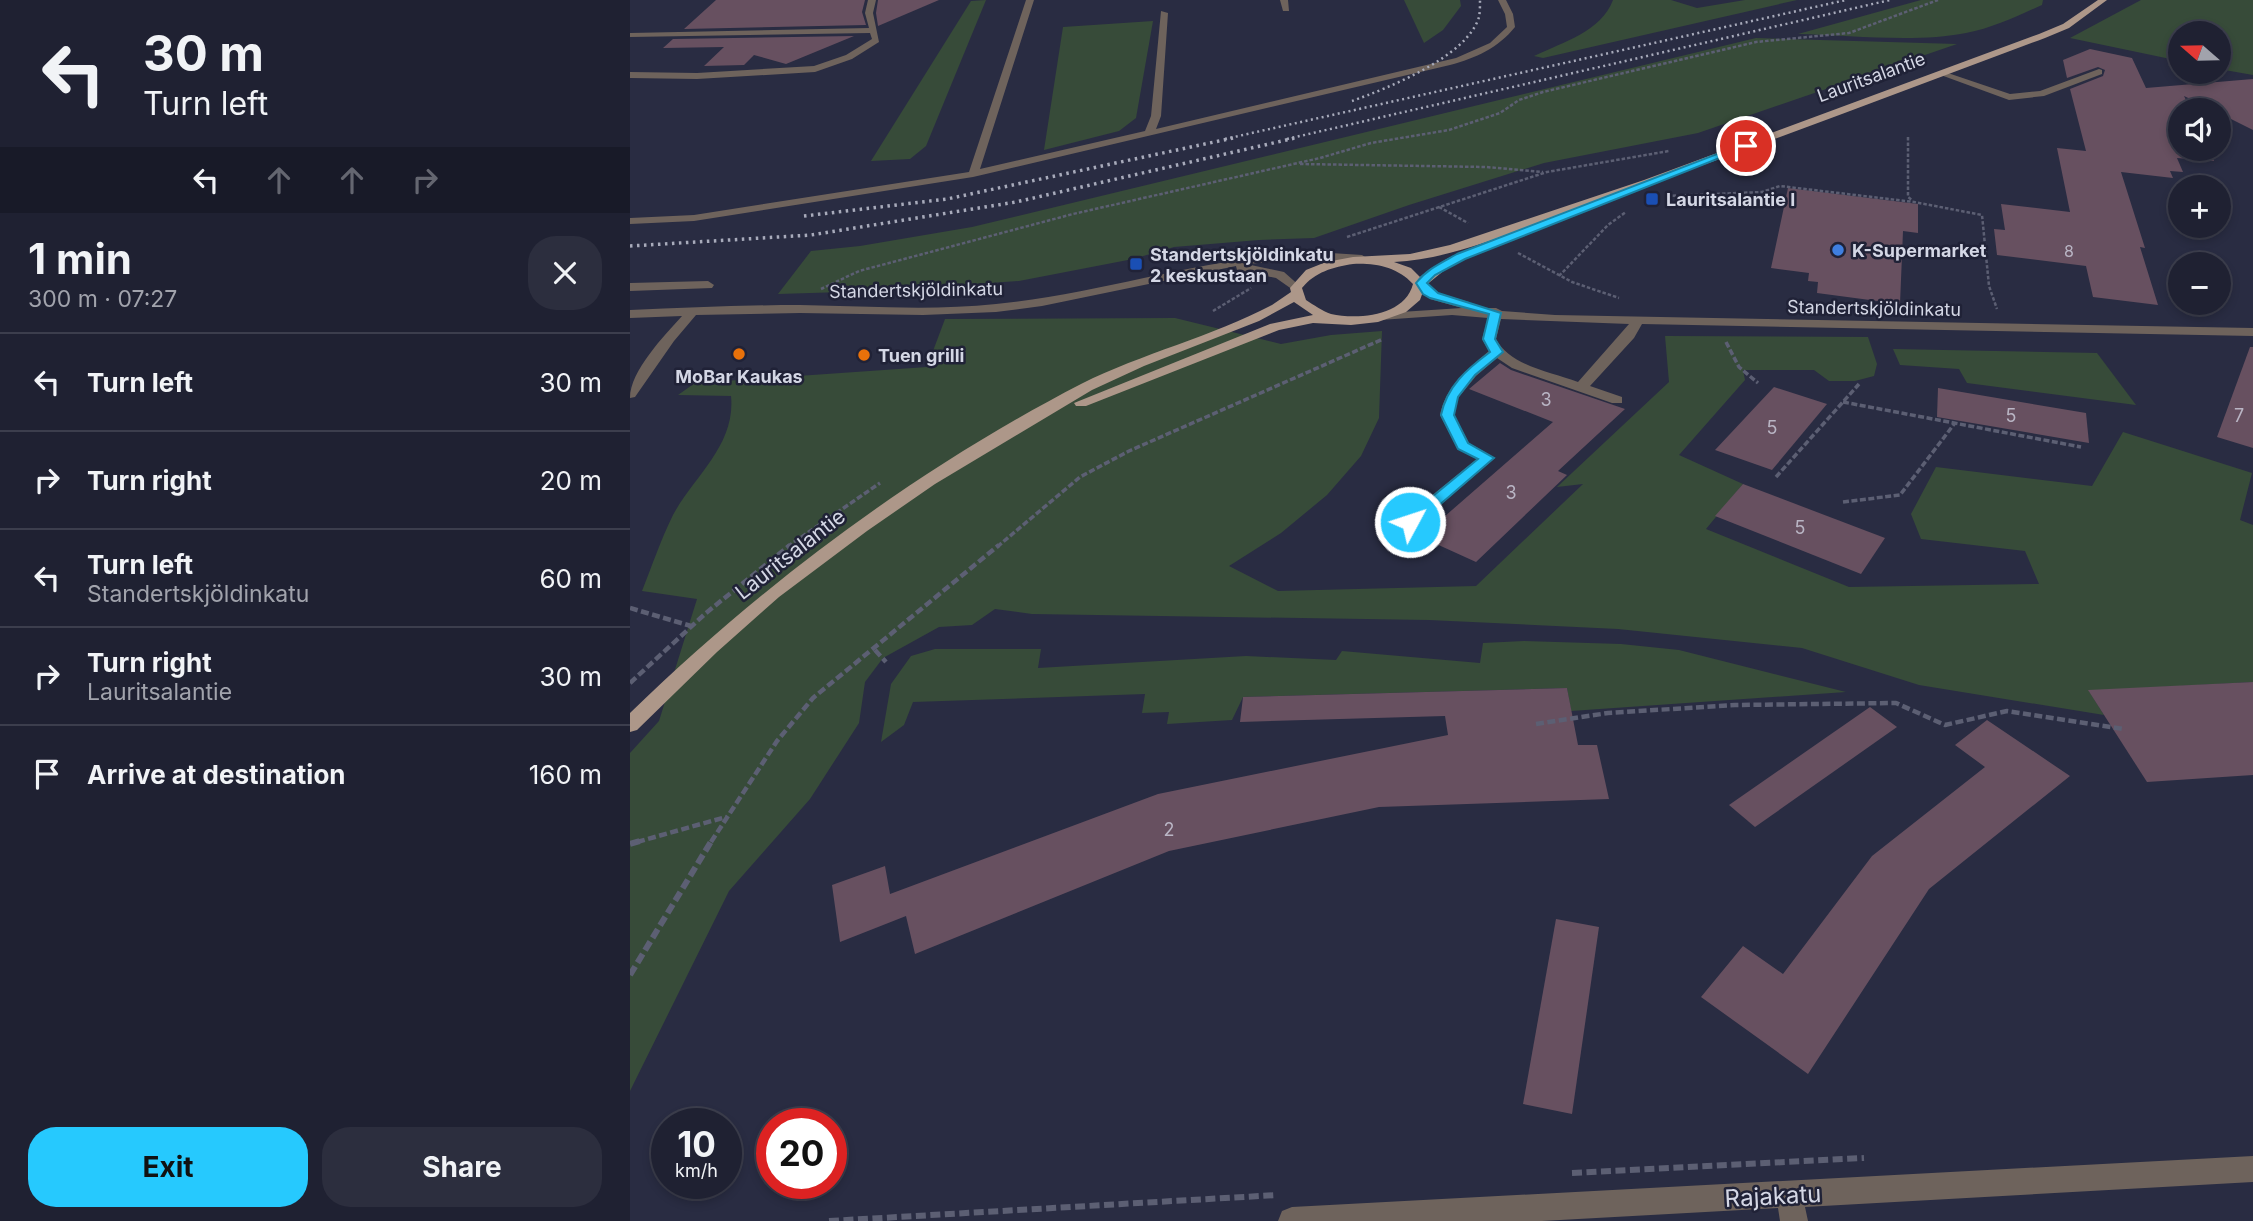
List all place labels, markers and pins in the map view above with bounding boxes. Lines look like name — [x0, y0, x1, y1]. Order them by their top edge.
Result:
pin — [1716, 116, 1776, 176]
place label: Lauritsalantie I — [1666, 189, 1795, 210]
marker: Lauritsalantie I — [1644, 191, 1660, 207]
place label: K-Supermarket — [1852, 240, 1987, 261]
marker: K-Supermarket — [1830, 242, 1846, 258]
place label: Standertskjöldinkatu 2 keskustaan — [1150, 244, 1334, 286]
marker: Standertskjöldinkatu 2 keskustaan — [1128, 256, 1144, 272]
place label: Tuen grilli — [878, 345, 964, 366]
marker: MoBar Kaukas — [731, 346, 747, 362]
marker: Tuen grilli — [856, 347, 872, 363]
place label: MoBar Kaukas — [675, 366, 803, 387]

